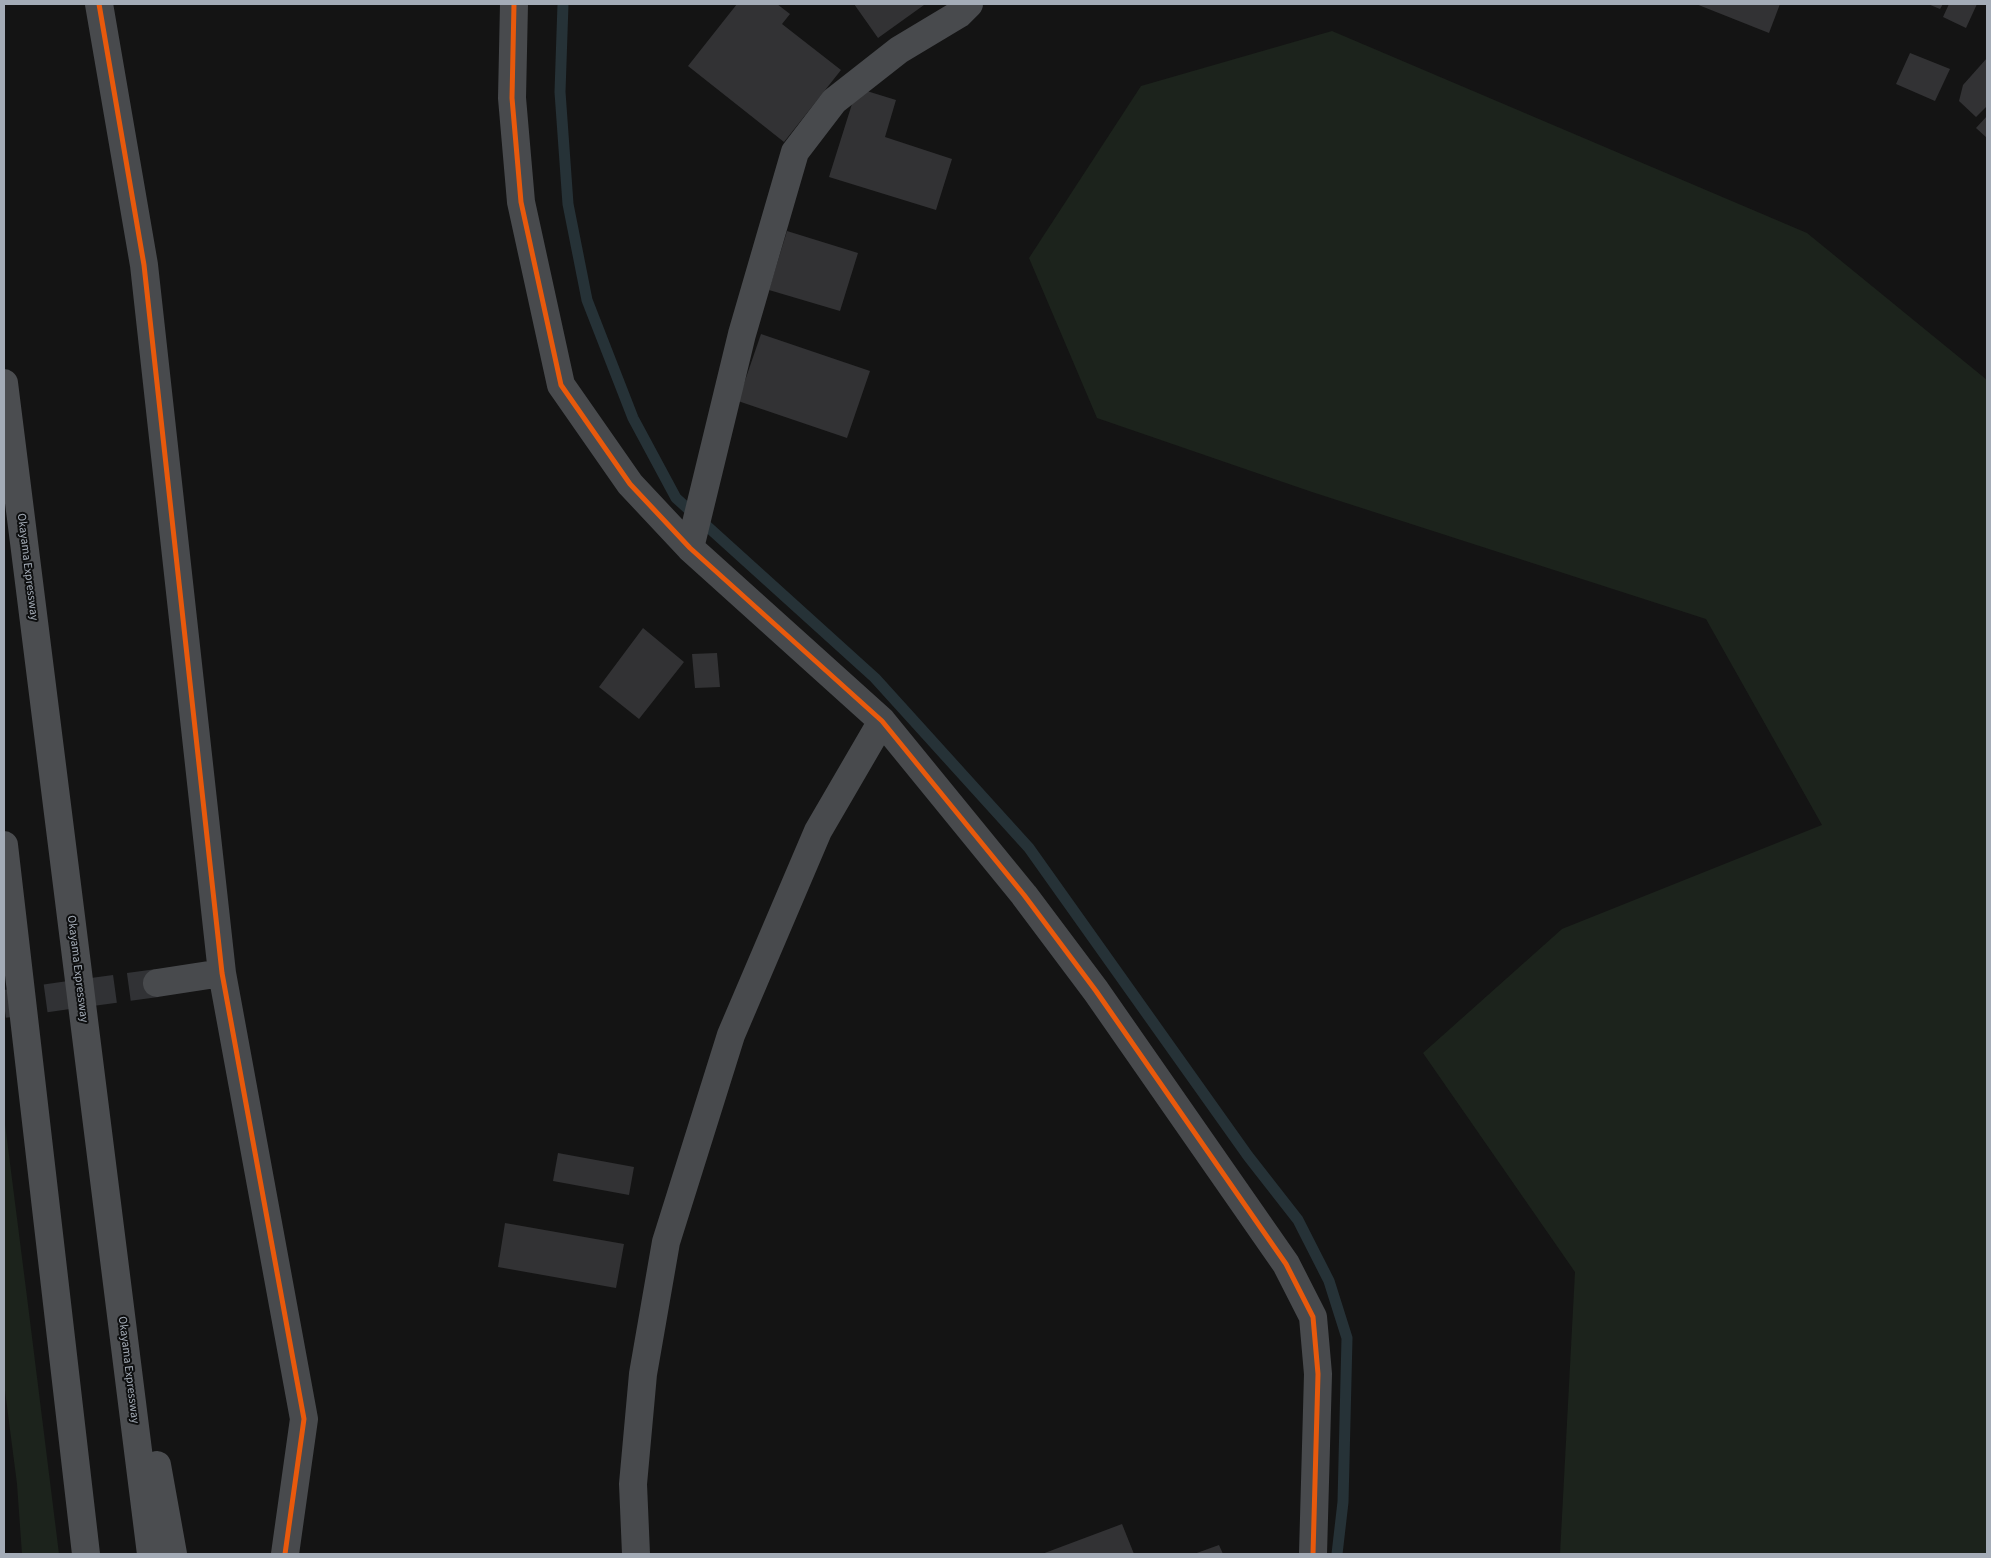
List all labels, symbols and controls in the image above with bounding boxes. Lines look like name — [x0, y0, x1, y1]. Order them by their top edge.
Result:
street label: Okayama Expressway — [13, 513, 41, 621]
street label: Okayama Expressway — [63, 915, 91, 1023]
street label: Okayama Expressway — [114, 1316, 142, 1424]

